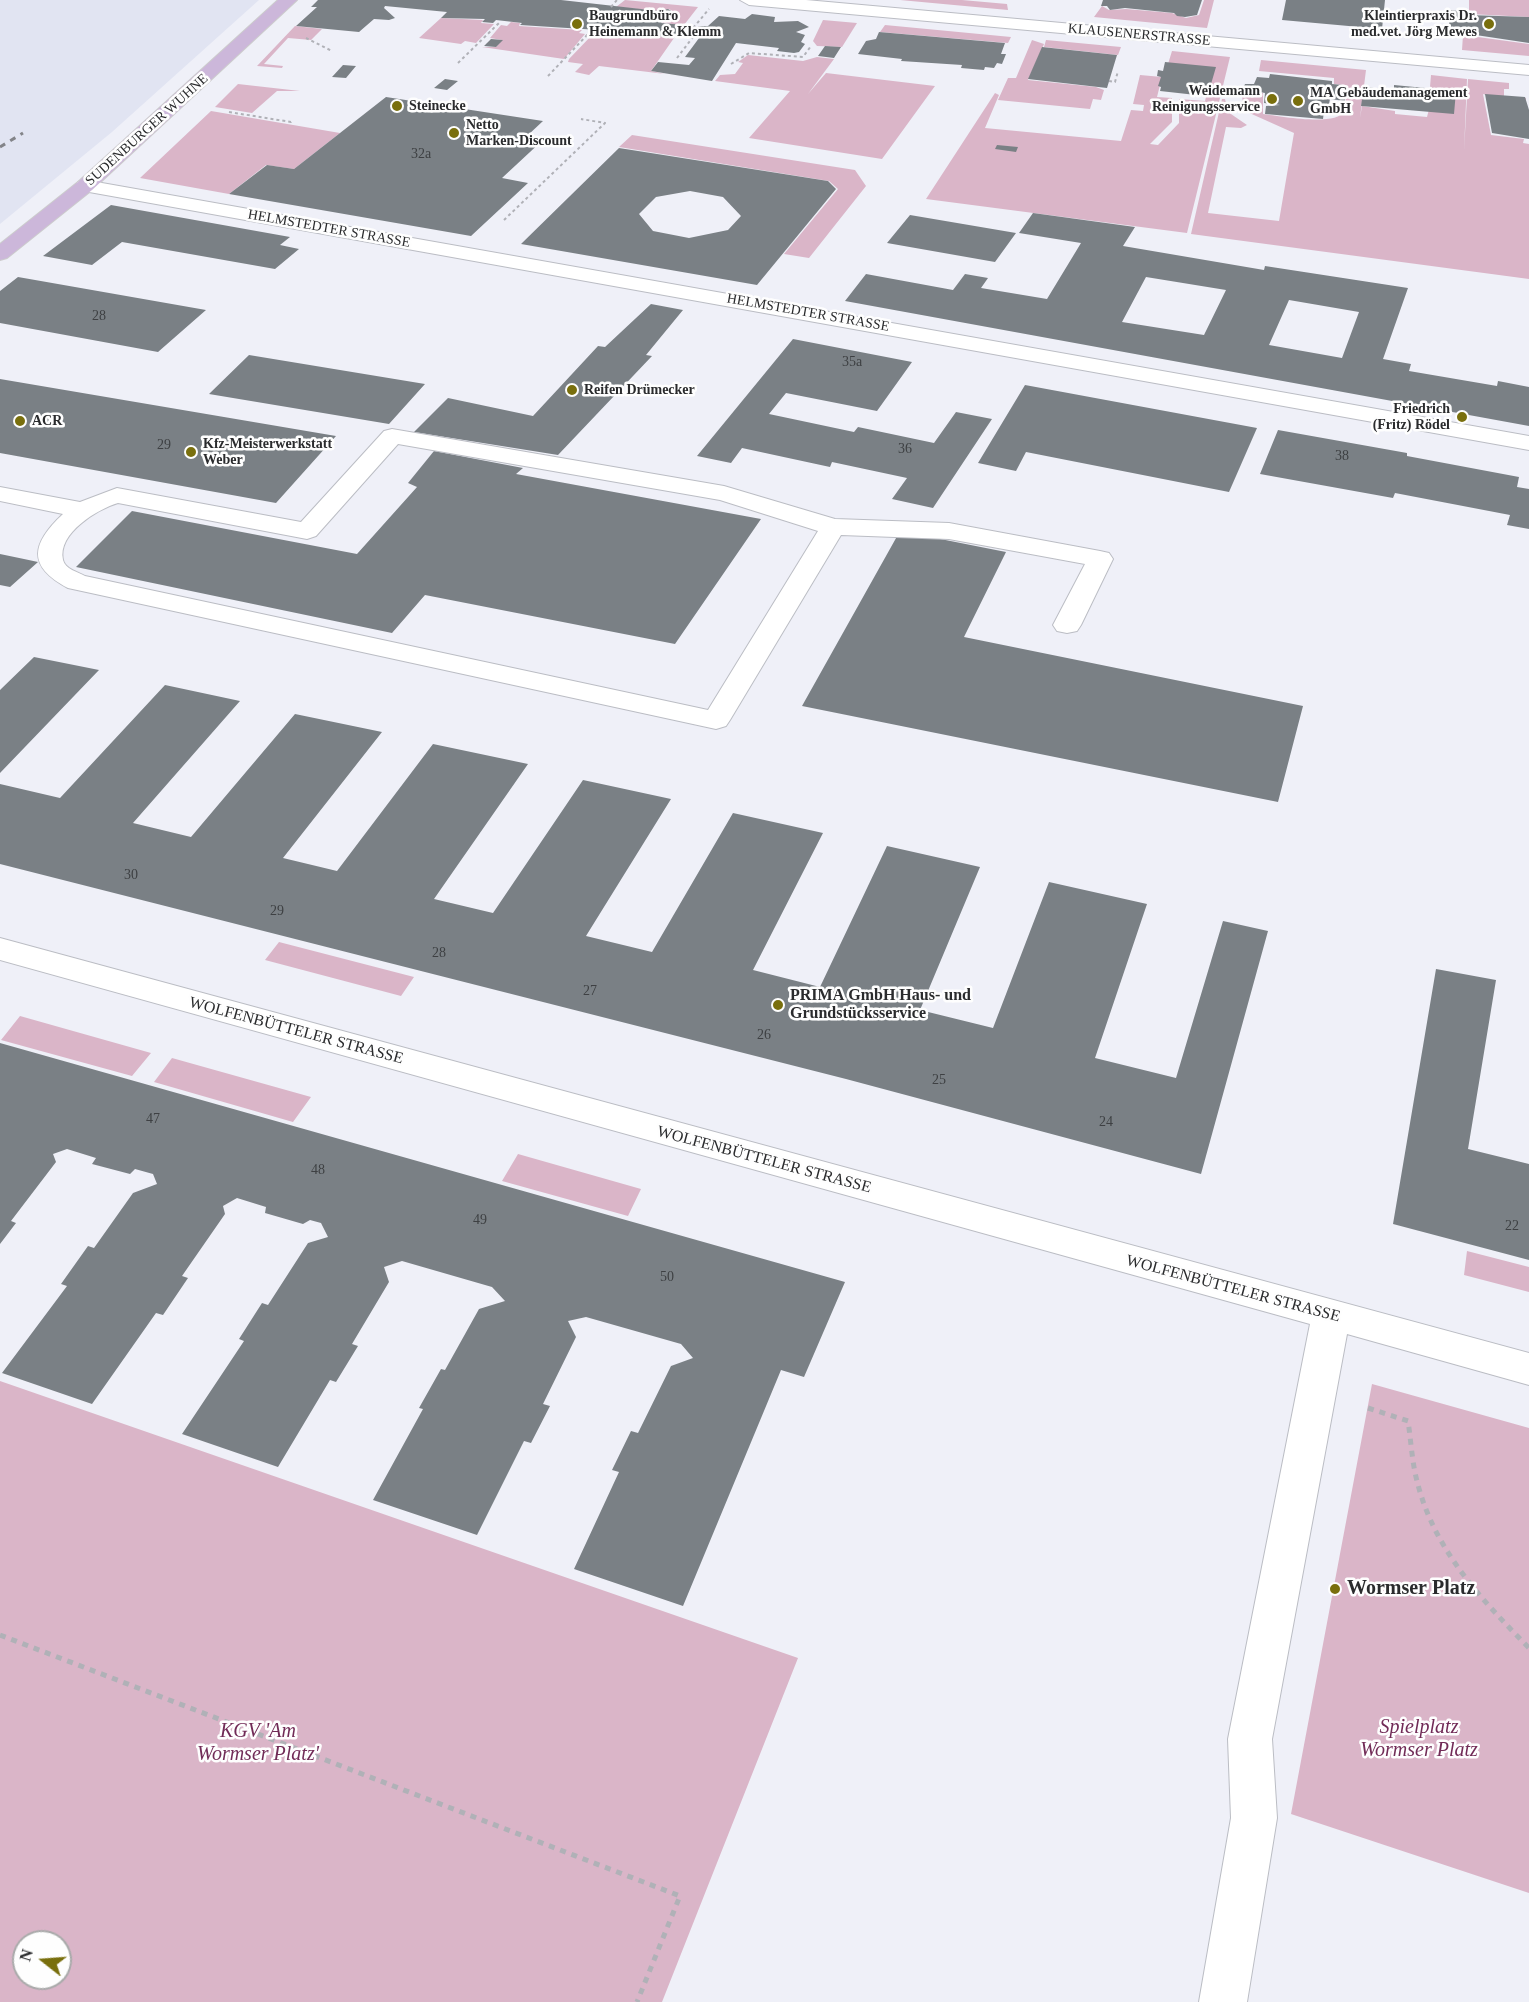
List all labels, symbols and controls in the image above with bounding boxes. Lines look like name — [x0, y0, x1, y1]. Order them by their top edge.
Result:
place label: Baugrundbüro Heinemann & Klemm — [589, 8, 721, 40]
place label: Kleintierpraxis Dr. med.vet. Jörg Mewes — [1351, 8, 1477, 40]
marker: Baugrundbüro Heinemann & Klemm — [570, 17, 584, 31]
marker: Kleintierpraxis Dr. med.vet. Jörg Mewes — [1482, 17, 1496, 31]
street label: KLAUSENERSTRASSE — [1067, 20, 1211, 50]
street label: SUDENBURGER WUHNE — [82, 71, 212, 189]
place label: Weidemann Reinigungsservice — [1152, 83, 1260, 116]
place label: MA Gebäudemanagement GmbH — [1310, 85, 1467, 118]
marker: Weidemann Reinigungsservice — [1265, 92, 1279, 106]
marker: MA Gebäudemanagement GmbH — [1291, 94, 1305, 108]
place label: Steinecke — [409, 98, 466, 114]
marker: Steinecke — [390, 99, 404, 113]
place label: Netto Marken-Discount — [466, 117, 572, 150]
marker: Netto Marken-Discount — [447, 126, 461, 140]
house number: 32a — [411, 146, 431, 162]
street label: HELMSTEDTER STRASSE — [247, 206, 411, 252]
street label: HELMSTEDTER STRASSE — [726, 290, 890, 336]
house number: 28 — [92, 308, 106, 324]
house number: 35a — [842, 354, 862, 370]
place label: Reifen Drümecker — [584, 382, 695, 398]
marker: Reifen Drümecker — [565, 383, 579, 397]
place label: Friedrich (Fritz) Rödel — [1373, 401, 1450, 434]
marker: Friedrich (Fritz) Rödel — [1455, 410, 1469, 424]
place label: ACR — [32, 413, 62, 429]
marker: ACR — [13, 414, 27, 428]
place label: Kfz-Meisterwerkstatt Weber — [203, 436, 332, 468]
house number: 29 — [157, 437, 171, 453]
house number: 36 — [898, 441, 912, 457]
marker: Kfz-Meisterwerkstatt Weber — [184, 445, 198, 459]
house number: 38 — [1335, 448, 1349, 464]
house number: 30 — [124, 867, 138, 883]
house number: 29 — [270, 903, 284, 919]
house number: 28 — [432, 945, 446, 961]
house number: 27 — [583, 983, 597, 999]
place label: PRIMA GmbH Haus- und Grundstücksservice — [790, 986, 971, 1024]
street label: WOLFENBÜTTELER STRASSE — [187, 993, 405, 1069]
marker: PRIMA GmbH Haus- und Grundstücksservice — [771, 998, 785, 1012]
house number: 26 — [757, 1027, 771, 1043]
house number: 25 — [932, 1072, 946, 1088]
house number: 47 — [146, 1111, 160, 1127]
house number: 24 — [1099, 1114, 1113, 1130]
street label: WOLFENBÜTTELER STRASSE — [655, 1122, 873, 1198]
house number: 48 — [311, 1162, 325, 1178]
house number: 49 — [473, 1212, 487, 1228]
house number: 22 — [1505, 1218, 1519, 1234]
street label: WOLFENBÜTTELER STRASSE — [1124, 1251, 1342, 1327]
house number: 50 — [660, 1269, 674, 1285]
place label: Wormser Platz — [1347, 1577, 1475, 1601]
marker: Wormser Platz — [1328, 1582, 1342, 1596]
park label: Spielplatz Wormser Platz — [1360, 1716, 1478, 1763]
park label: KGV 'Am Wormser Platz' — [197, 1720, 319, 1767]
north arrow — [12, 1930, 72, 1990]
text: N — [16, 1947, 36, 1963]

